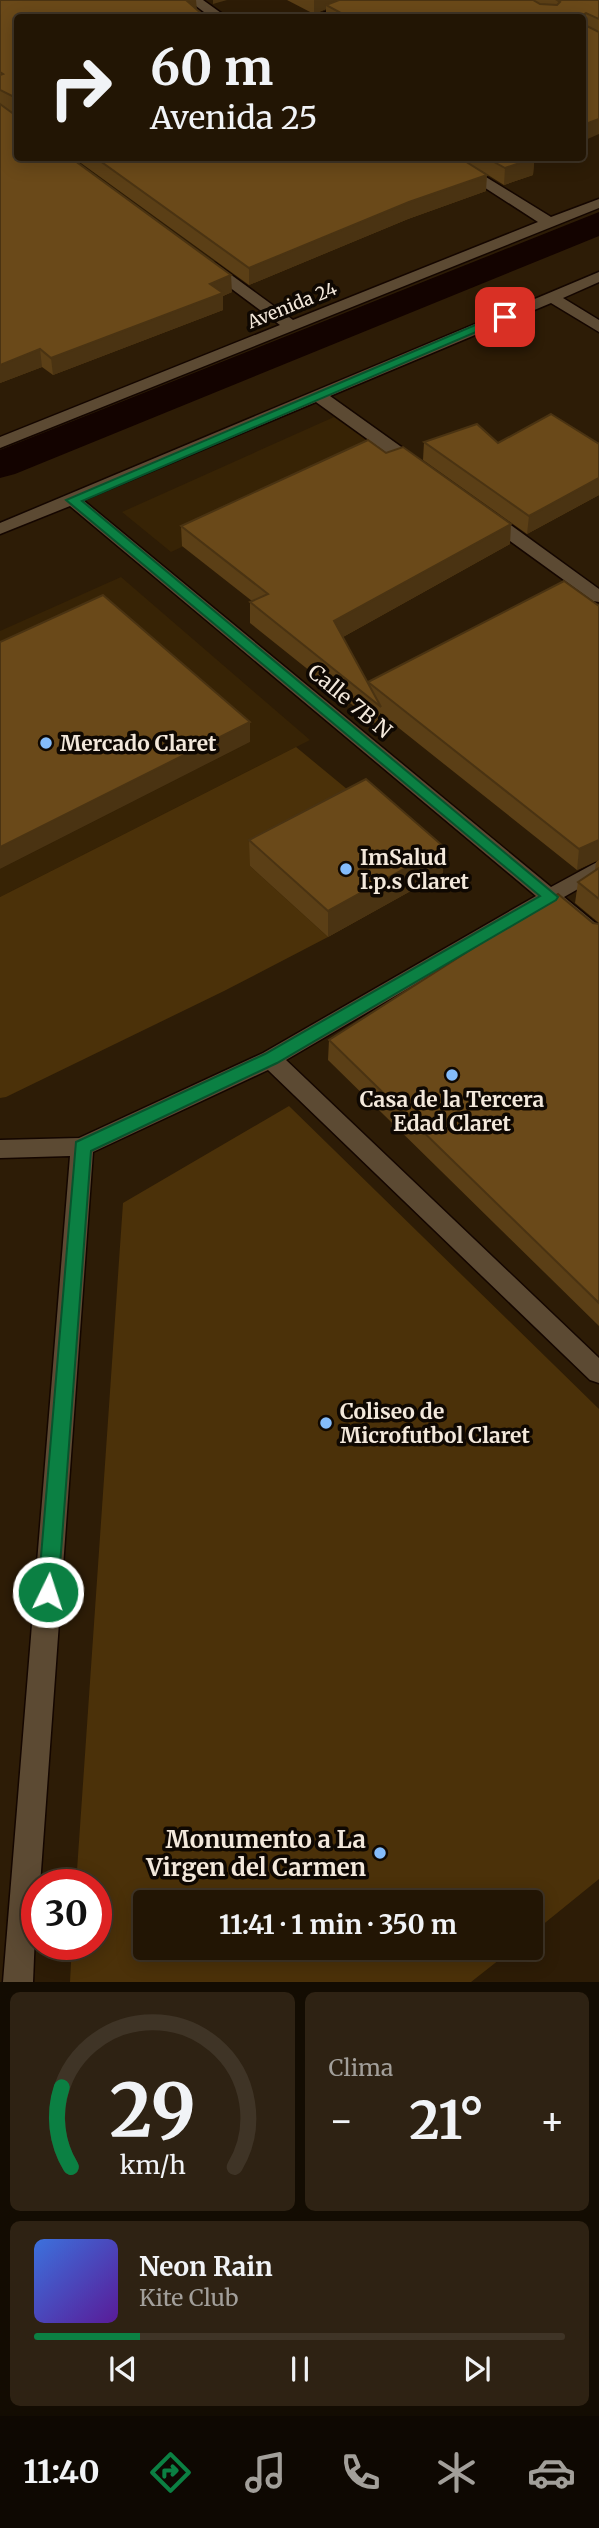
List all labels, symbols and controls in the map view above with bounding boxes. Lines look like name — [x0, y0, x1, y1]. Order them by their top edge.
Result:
text: 60 m — [150, 37, 273, 98]
icon: right — [35, 42, 126, 133]
text: Avenida 25 — [150, 98, 317, 138]
street label: Avenida 24 — [243, 277, 340, 334]
pin — [475, 287, 535, 347]
icon: arrive — [486, 298, 524, 336]
street label: Calle 7B N — [302, 658, 398, 744]
place label: Mercado Claret — [60, 730, 217, 757]
marker: Mercado Claret — [38, 735, 54, 751]
place label: ImSalud I.p.s Claret — [360, 844, 470, 895]
marker: ImSalud I.p.s Claret — [338, 861, 354, 877]
marker: Casa de la Tercera Edad Claret — [444, 1067, 460, 1083]
place label: Casa de la Tercera Edad Claret — [360, 1086, 545, 1137]
place label: Coliseo de Microfutbol Claret — [340, 1398, 530, 1449]
marker: Coliseo de Microfutbol Claret — [318, 1415, 334, 1431]
position arrow — [11, 1555, 85, 1629]
place label: Monumento a La Virgen del Carmen — [145, 1824, 366, 1883]
marker: Monumento a La Virgen del Carmen — [372, 1845, 388, 1861]
speed limit sign: 30 — [21, 1869, 112, 1960]
text: 11:41 · 1 min · 350 m — [219, 1908, 457, 1941]
text: Clima — [329, 2053, 393, 2082]
text: 29 — [109, 2066, 195, 2158]
text: 21° — [409, 2088, 484, 2153]
text: − — [329, 2097, 354, 2144]
text: + — [540, 2097, 565, 2144]
text: km/h — [119, 2149, 185, 2181]
text: Neon Rain — [139, 2250, 273, 2283]
text: Kite Club — [139, 2283, 238, 2312]
icon: previous — [104, 2350, 142, 2388]
icon: pause — [281, 2350, 319, 2388]
icon: next — [458, 2350, 496, 2388]
icon: directions — [146, 2448, 195, 2497]
icon: music — [241, 2448, 290, 2497]
icon: phone — [336, 2448, 385, 2497]
icon: climate — [432, 2448, 481, 2497]
icon: car — [527, 2448, 576, 2497]
text: 11:40 — [23, 2452, 100, 2492]

